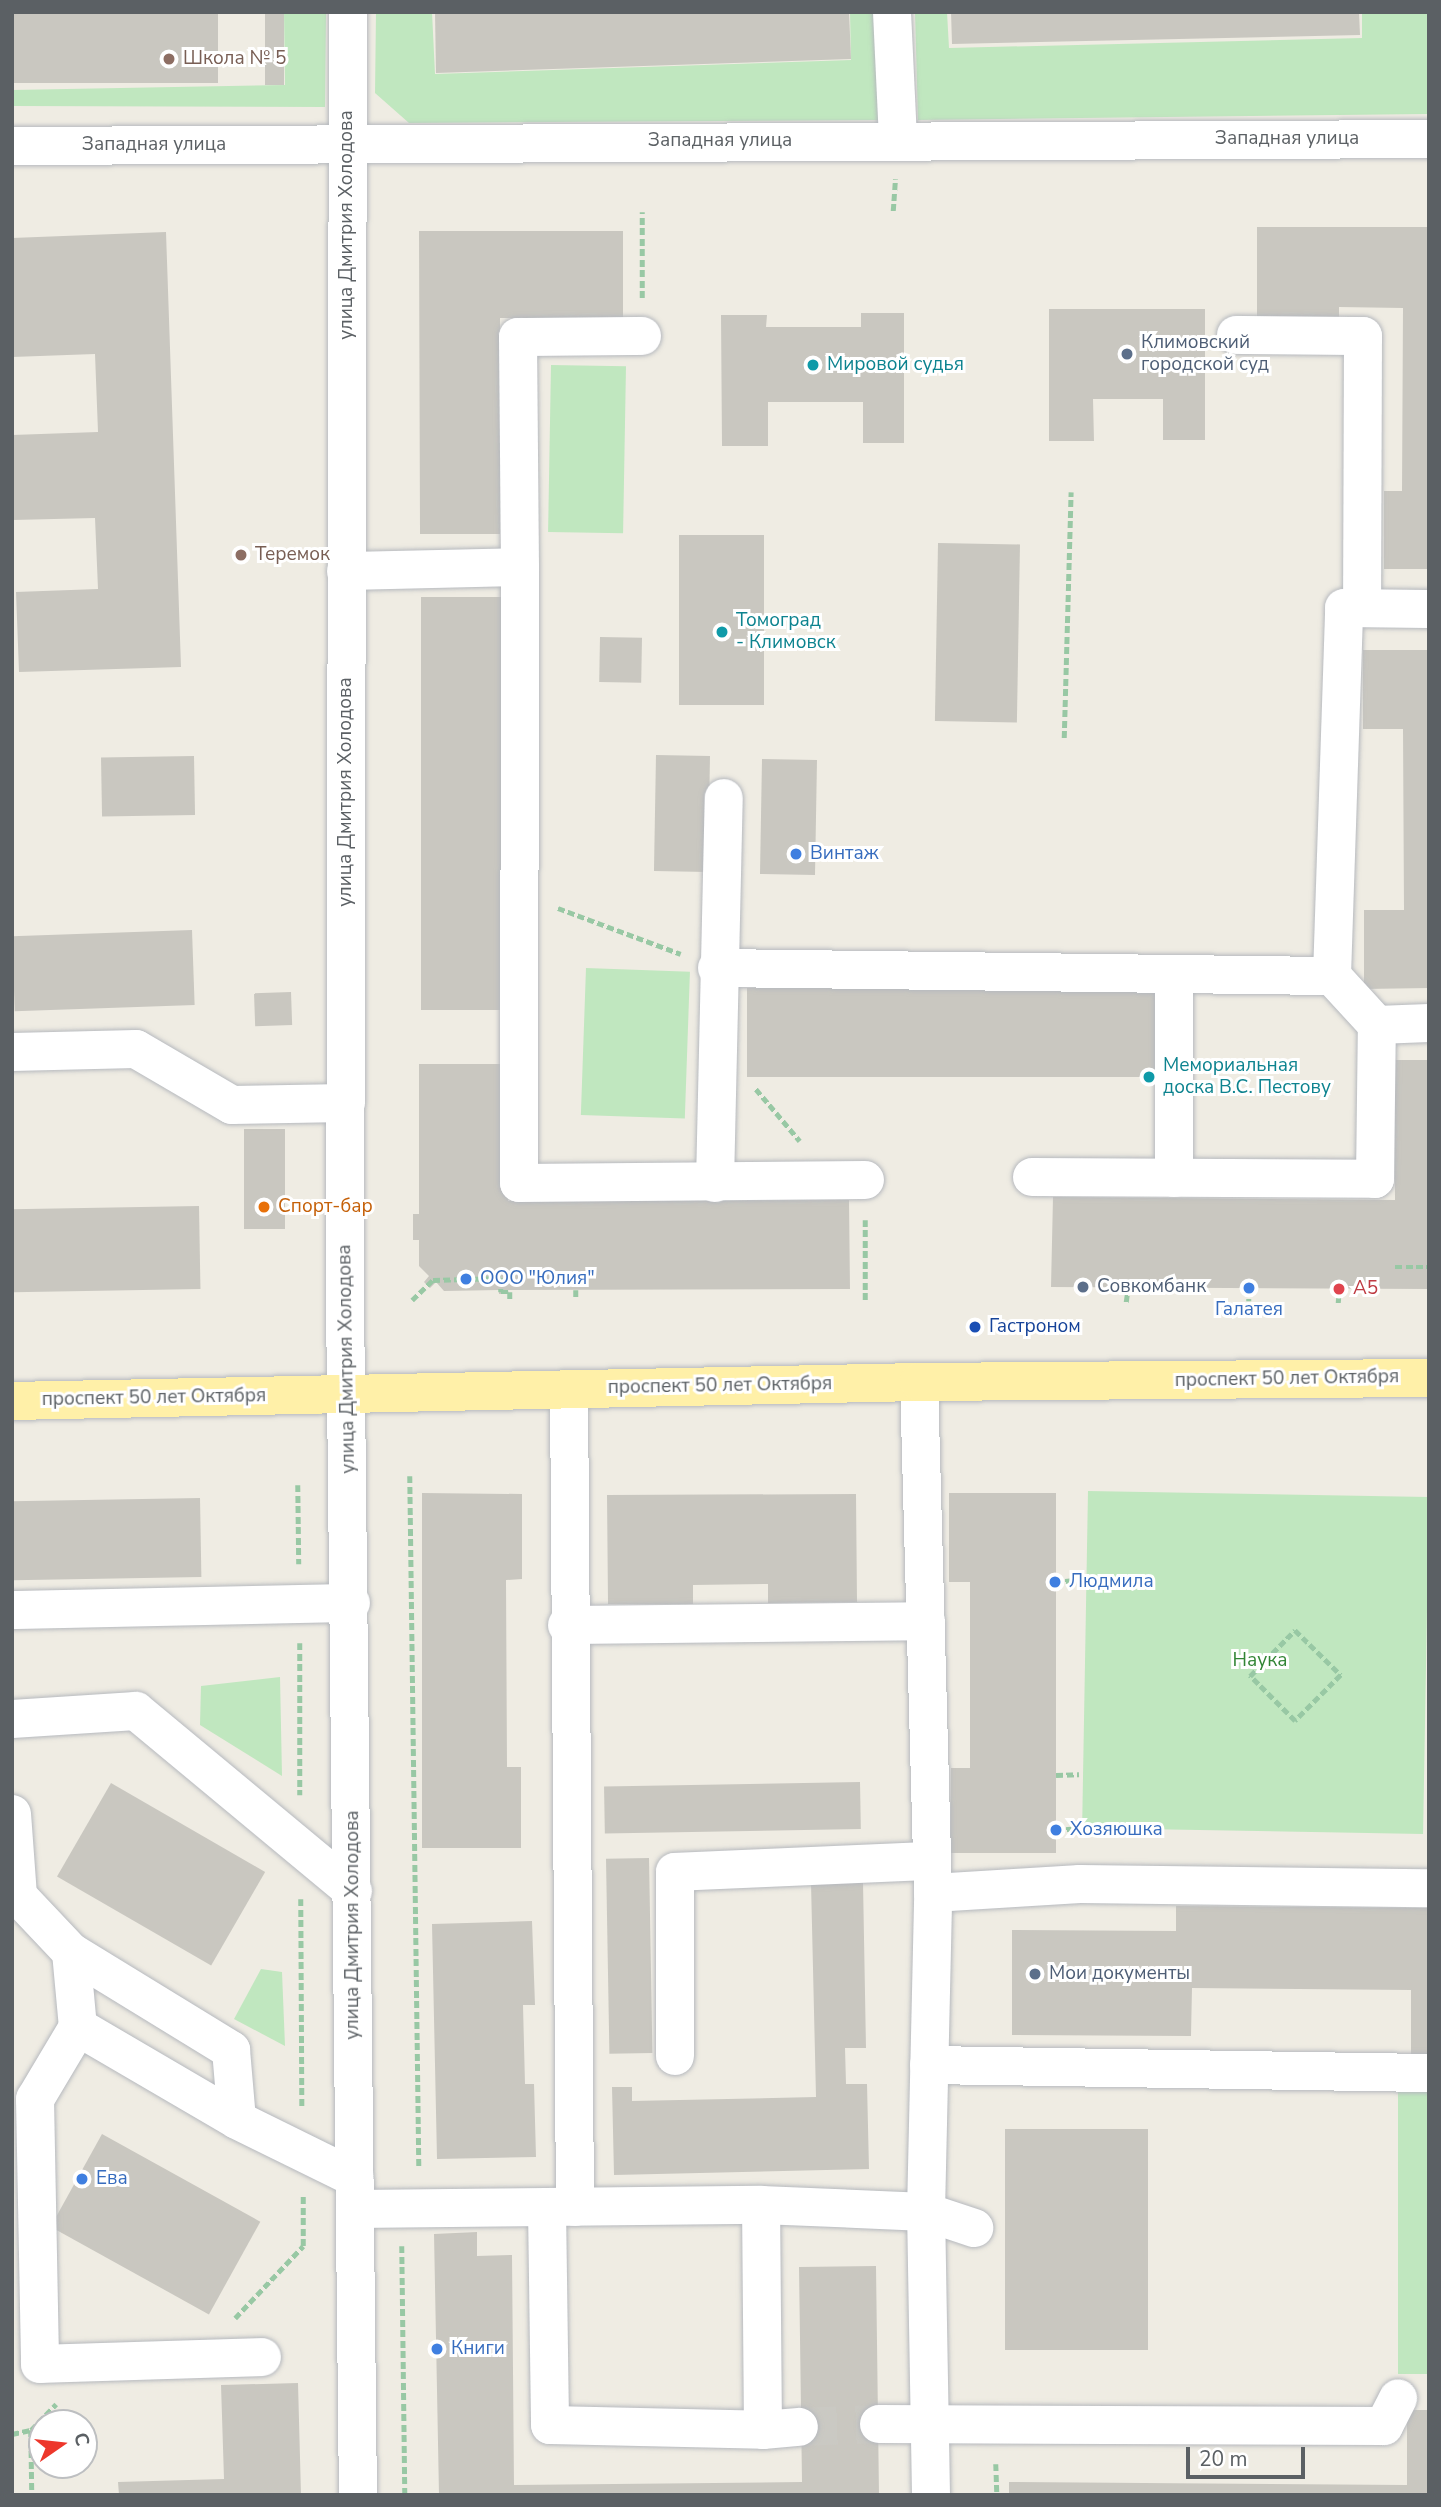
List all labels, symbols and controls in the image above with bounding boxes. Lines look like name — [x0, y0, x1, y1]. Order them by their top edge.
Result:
place label: Школа № 5 — [183, 48, 286, 70]
marker: Школа № 5 — [161, 51, 177, 67]
street label: улица Дмитрия Холодова — [336, 110, 358, 340]
street label: Западная улица — [1215, 128, 1359, 150]
street label: Западная улица — [648, 130, 792, 152]
street label: Западная улица — [82, 134, 226, 156]
place label: Климовский городской суд — [1141, 332, 1269, 376]
marker: Климовский городской суд — [1119, 346, 1135, 362]
place label: Мировой судья — [827, 354, 964, 376]
marker: Мировой судья — [805, 357, 821, 373]
place label: Теремок — [255, 544, 330, 566]
marker: Теремок — [233, 547, 249, 563]
place label: Томоград - Климовск — [736, 610, 836, 654]
marker: Томоград - Климовск — [714, 624, 730, 640]
street label: улица Дмитрия Холодова — [335, 677, 357, 907]
place label: Винтаж — [810, 843, 879, 865]
marker: Винтаж — [788, 846, 804, 862]
place label: Мемориальная доска В.С. Пестову — [1163, 1055, 1331, 1099]
marker: Мемориальная доска В.С. Пестову — [1141, 1069, 1157, 1085]
place label: Спорт-бар — [278, 1196, 373, 1218]
marker: Спорт-бар — [256, 1199, 272, 1215]
street label: улица Дмитрия Холодова — [334, 1244, 360, 1474]
place label: ООО "Юлия" — [480, 1268, 595, 1290]
marker: ООО "Юлия" — [458, 1271, 474, 1287]
place label: Совкомбанк — [1097, 1276, 1206, 1298]
place label: А5 — [1353, 1278, 1378, 1300]
marker: Совкомбанк — [1075, 1279, 1091, 1295]
marker: Галатея — [1241, 1280, 1257, 1296]
marker: А5 — [1331, 1281, 1347, 1297]
place label: Галатея — [1215, 1299, 1283, 1321]
place label: Гастроном — [989, 1316, 1081, 1338]
marker: Гастроном — [967, 1319, 983, 1335]
street label: проспект 50 лет Октября — [1175, 1366, 1399, 1392]
street label: проспект 50 лет Октября — [608, 1373, 832, 1399]
street label: проспект 50 лет Октября — [42, 1385, 266, 1411]
place label: Людмила — [1069, 1571, 1154, 1593]
marker: Людмила — [1047, 1574, 1063, 1590]
park label: Наука — [1233, 1650, 1287, 1672]
street label: улица Дмитрия Холодова — [342, 1810, 364, 2040]
place label: Хозяюшка — [1070, 1819, 1163, 1841]
marker: Хозяюшка — [1048, 1822, 1064, 1838]
place label: Мои документы — [1049, 1963, 1190, 1985]
marker: Мои документы — [1027, 1966, 1043, 1982]
place label: Ева — [96, 2168, 128, 2190]
marker: Ева — [74, 2171, 90, 2187]
place label: Книги — [451, 2338, 505, 2360]
marker: Книги — [429, 2341, 445, 2357]
north arrow — [28, 2409, 98, 2479]
text: С — [67, 2430, 96, 2449]
scale bar — [1189, 2434, 1308, 2478]
text: 20 m — [1199, 2445, 1248, 2473]

